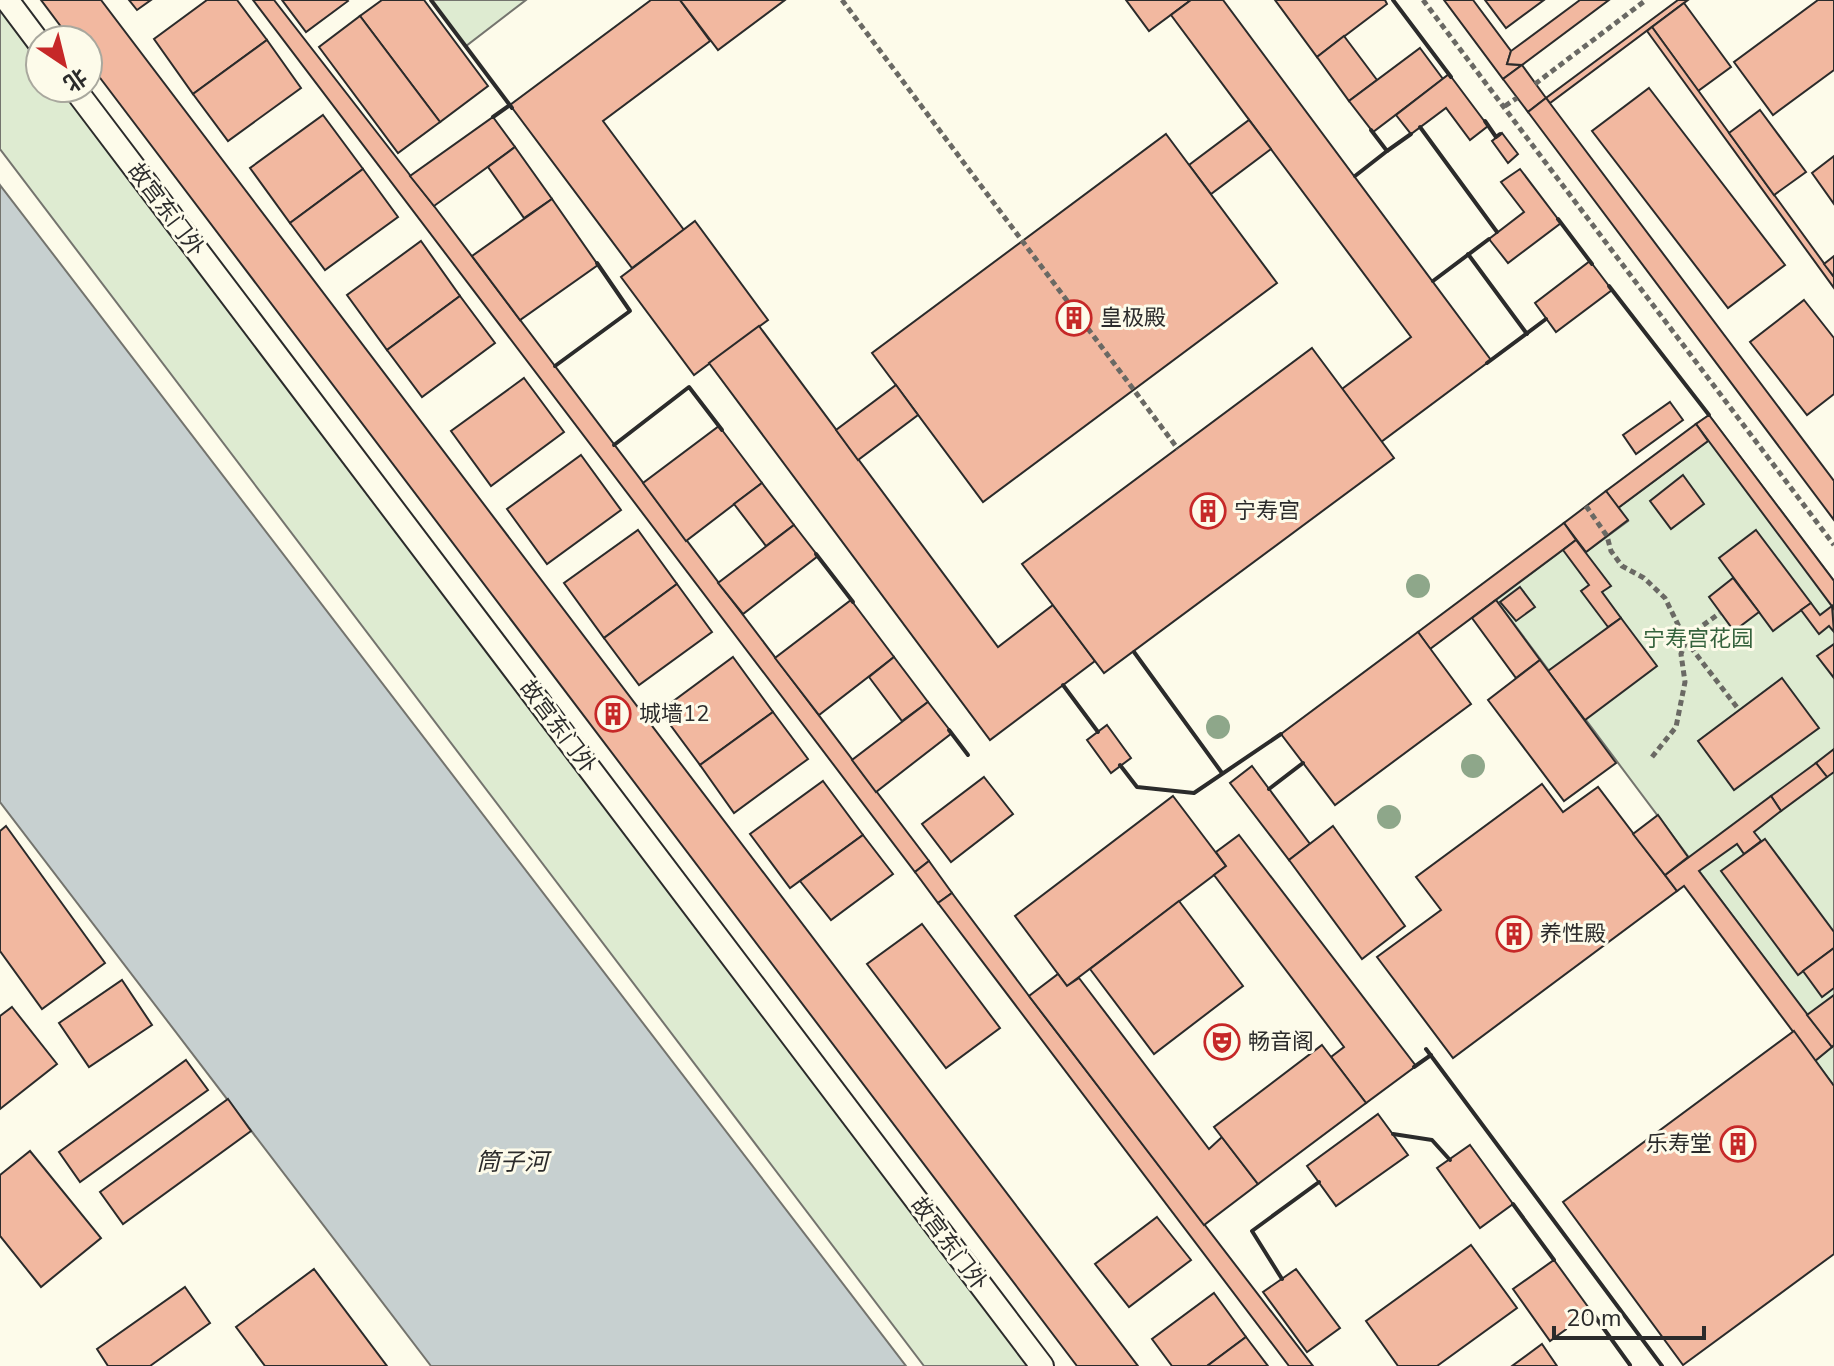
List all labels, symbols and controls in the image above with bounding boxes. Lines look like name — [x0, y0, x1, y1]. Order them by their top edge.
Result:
north arrow — [24, 24, 104, 104]
text: 北 — [57, 61, 93, 98]
street label: 故宫东门外 — [121, 157, 211, 263]
building icon: 皇极殿 — [1055, 299, 1093, 337]
place label: 皇极殿 — [1100, 303, 1166, 333]
building icon: 宁寿宫 — [1189, 492, 1227, 530]
place label: 宁寿宫 — [1234, 496, 1300, 526]
park label: 宁寿宫花园 — [1643, 624, 1753, 654]
street label: 故宫东门外 — [513, 674, 603, 780]
building icon: 城墙12 — [594, 695, 632, 733]
place label: 城墙12 — [639, 699, 709, 729]
building icon: 养性殿 — [1495, 915, 1533, 953]
place label: 养性殿 — [1540, 919, 1606, 949]
theatre icon: 畅音阁 — [1203, 1023, 1241, 1061]
place label: 畅音阁 — [1248, 1027, 1314, 1057]
building icon: 乐寿堂 — [1719, 1125, 1757, 1163]
place label: 乐寿堂 — [1646, 1129, 1712, 1159]
water label: 筒子河 — [476, 1146, 552, 1178]
street label: 故宫东门外 — [904, 1191, 994, 1297]
scale bar — [1554, 1290, 1704, 1340]
text: 20 m — [1566, 1302, 1622, 1334]

